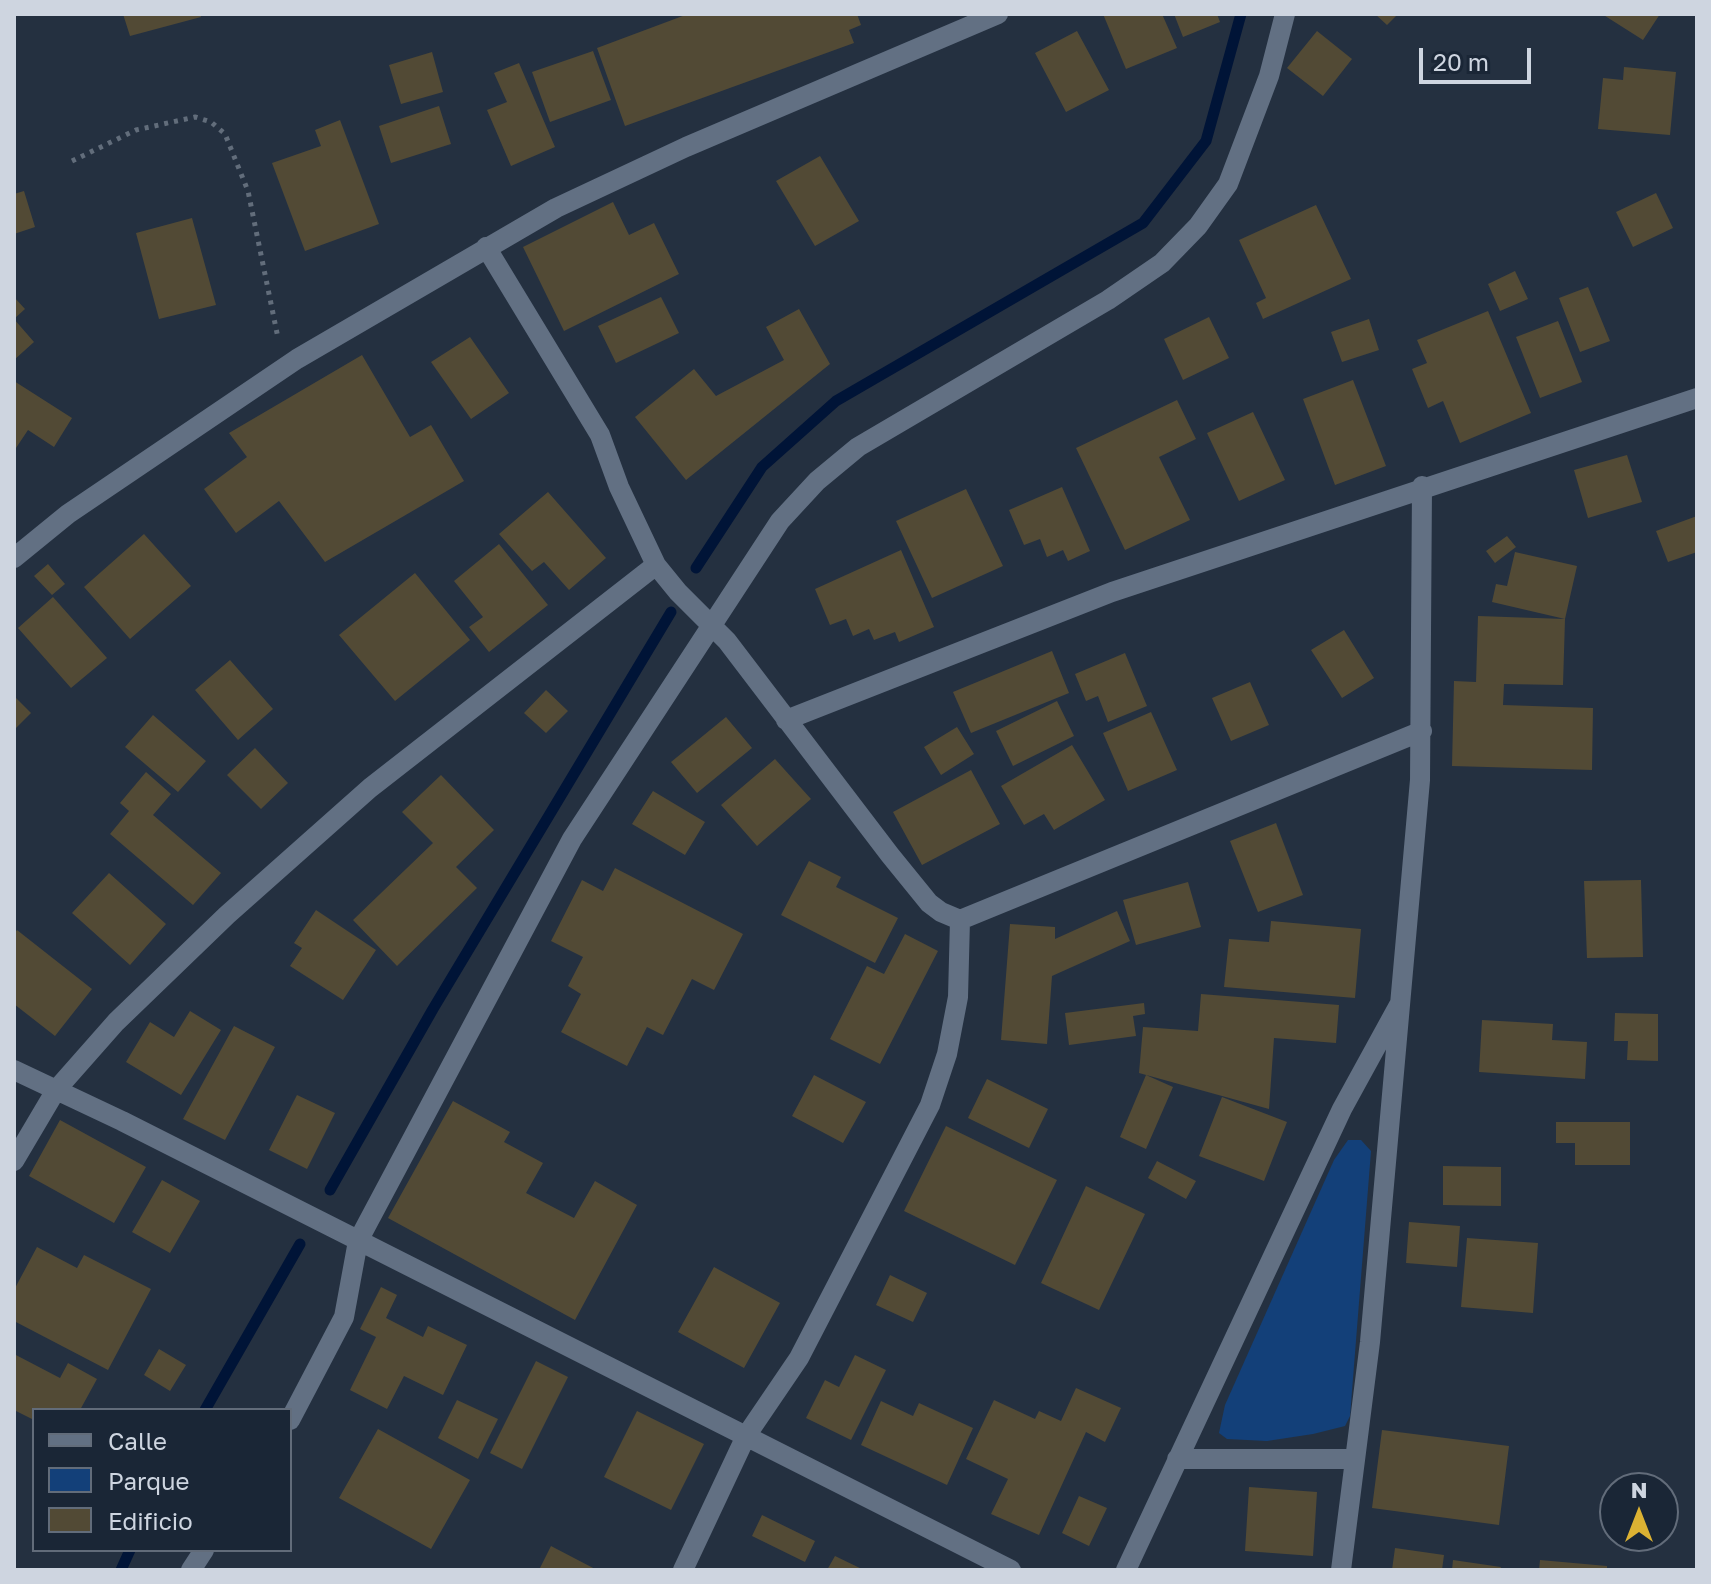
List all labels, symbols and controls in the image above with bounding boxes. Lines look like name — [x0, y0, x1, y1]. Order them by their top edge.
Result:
scale bar — [1423, 32, 1535, 82]
text: 20 m — [1433, 47, 1489, 76]
legend — [32, 1408, 292, 1552]
text: Calle — [108, 1426, 167, 1455]
text: Parque — [108, 1466, 189, 1495]
north arrow — [1599, 1472, 1679, 1552]
text: N — [1631, 1476, 1647, 1503]
text: Edificio — [108, 1506, 193, 1535]

